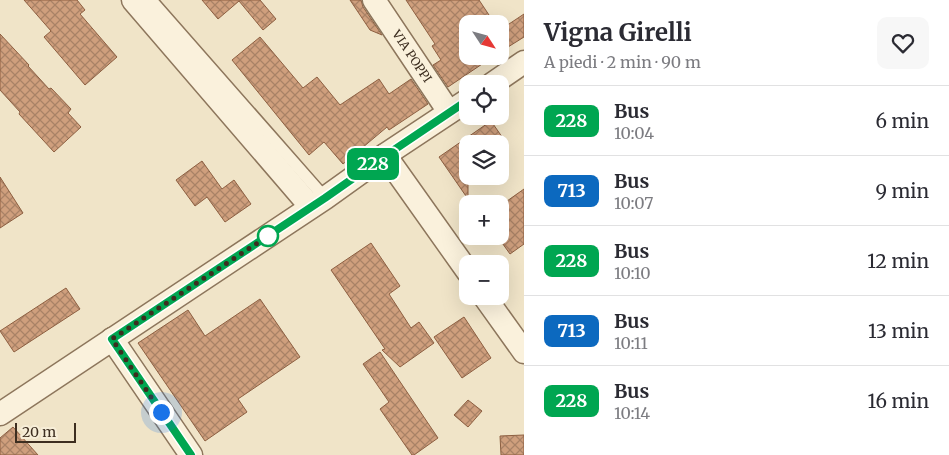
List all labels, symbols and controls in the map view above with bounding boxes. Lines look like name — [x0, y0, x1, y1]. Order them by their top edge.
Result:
north arrow — [459, 15, 509, 65]
map controls — [459, 15, 509, 305]
text: Vigna Girelli — [544, 17, 692, 48]
button: heart — [877, 17, 929, 69]
street label: VIA POPPI — [389, 26, 435, 85]
text: A piedi · 2 min · 90 m — [544, 52, 701, 72]
button: locate — [459, 75, 509, 125]
text: Bus — [614, 99, 649, 123]
text: 228 — [555, 109, 588, 132]
text: 6 min — [875, 109, 929, 133]
text: 10:04 — [614, 123, 654, 143]
button: layers — [459, 135, 509, 185]
line badge: 228 — [344, 148, 402, 180]
text: 228 — [357, 152, 389, 175]
text: Bus — [614, 169, 649, 193]
text: 713 — [557, 179, 586, 202]
text: 9 min — [875, 179, 929, 203]
text: 10:07 — [614, 193, 653, 213]
button: + — [459, 195, 509, 245]
unlabelled marker — [257, 225, 279, 247]
text: Bus — [614, 239, 649, 263]
text: 228 — [555, 249, 588, 272]
text: 12 min — [867, 249, 929, 273]
button: − — [459, 255, 509, 305]
text: 10:10 — [614, 263, 651, 283]
text: Bus — [614, 309, 649, 333]
text: 713 — [557, 319, 586, 342]
text: 13 min — [868, 319, 929, 343]
text: 10:11 — [614, 333, 648, 353]
text: Bus — [614, 379, 649, 403]
text: 228 — [555, 389, 588, 412]
text: 16 min — [868, 389, 929, 413]
your location — [149, 400, 174, 425]
text: 10:14 — [614, 403, 650, 423]
scale bar — [15, 420, 76, 443]
text: 20 m — [22, 423, 56, 441]

